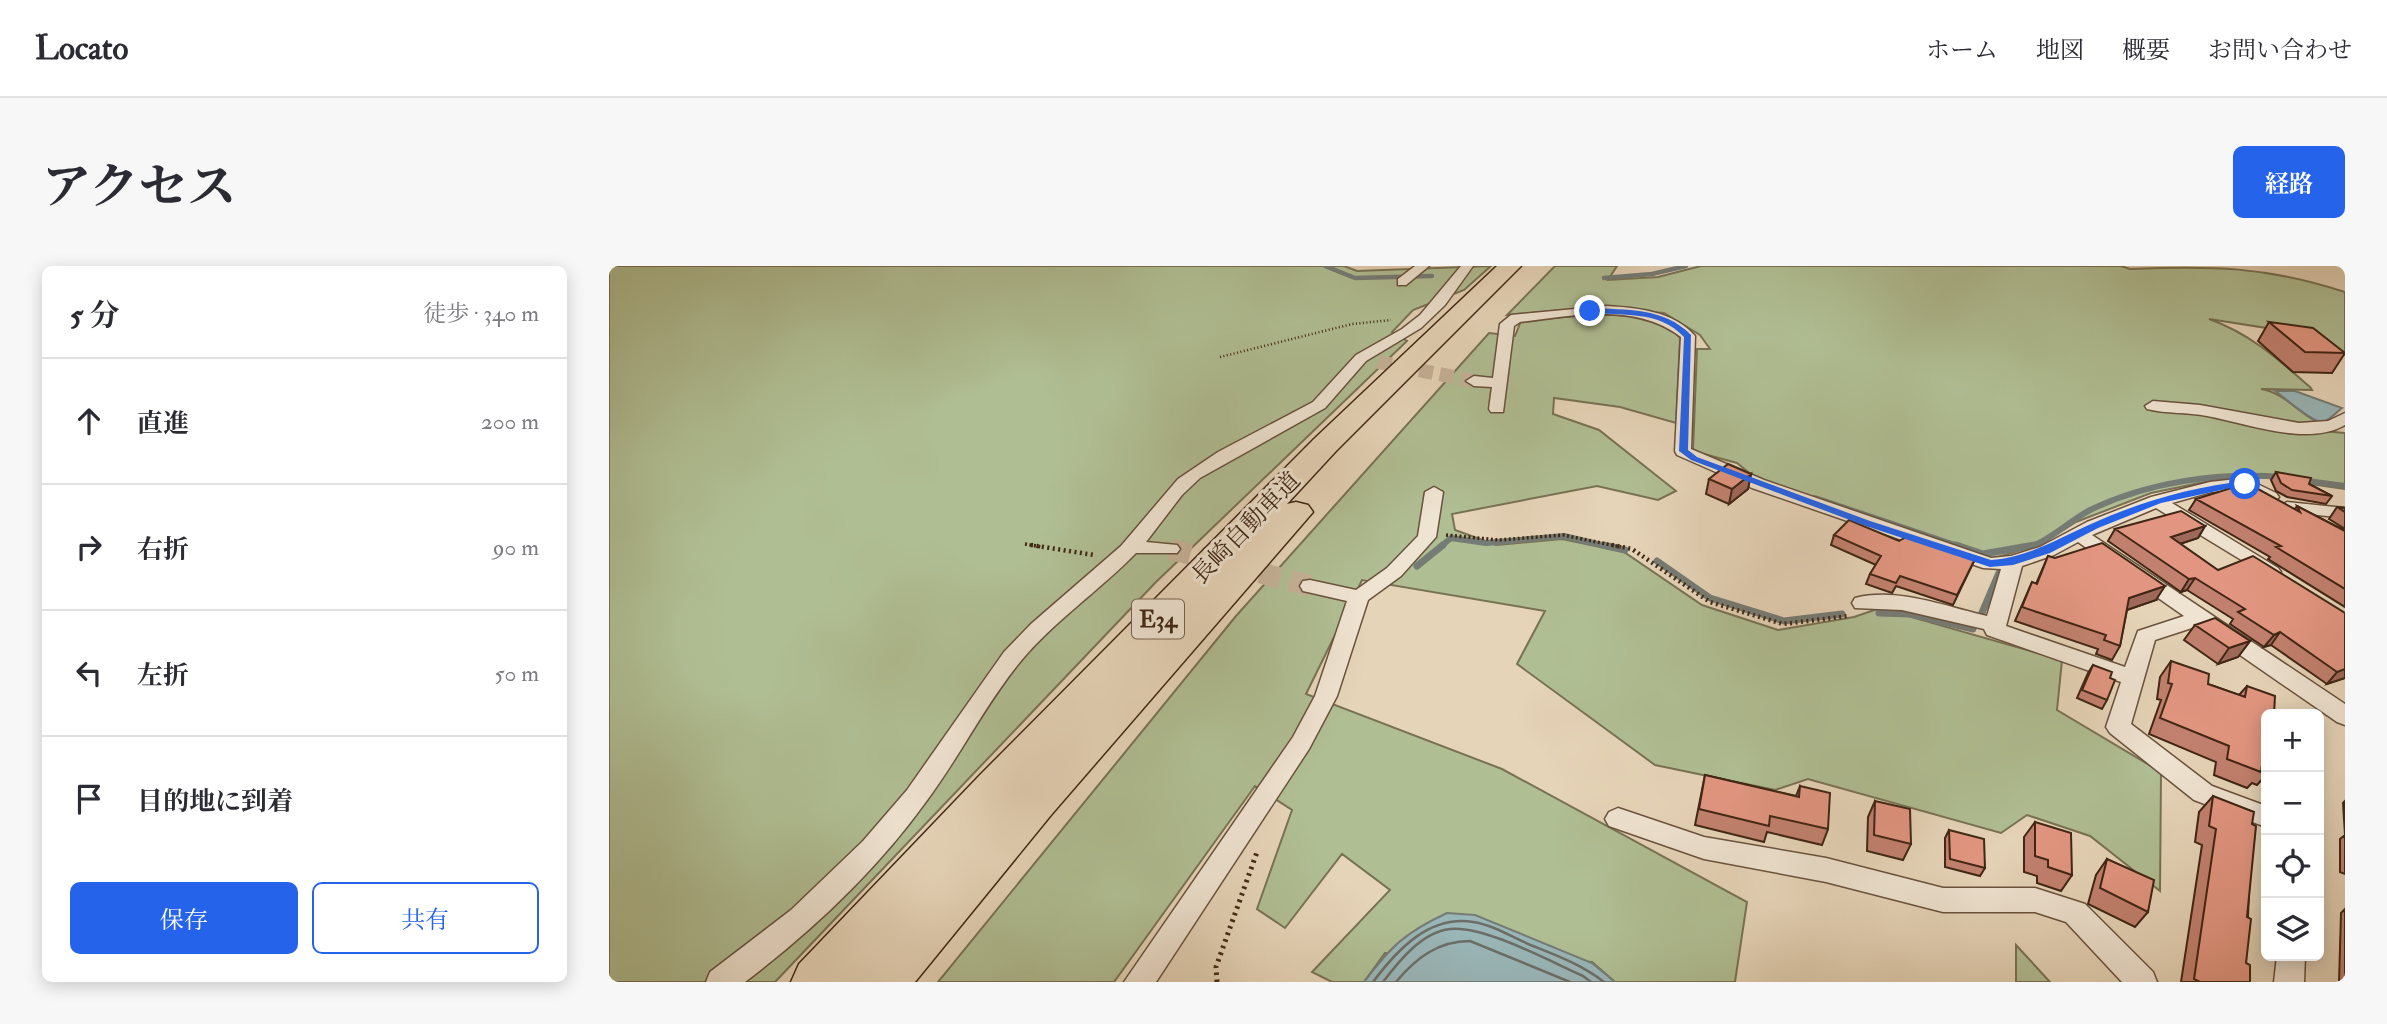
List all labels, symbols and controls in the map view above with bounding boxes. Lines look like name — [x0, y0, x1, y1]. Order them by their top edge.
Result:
text: Locato — [35, 28, 128, 69]
text: ホーム — [1926, 35, 1998, 66]
text: 地図 — [2036, 35, 2084, 66]
text: 概要 — [2122, 35, 2170, 66]
text: お問い合わせ — [2208, 35, 2352, 66]
button: 経路 — [2233, 146, 2345, 218]
text: アクセス — [42, 157, 237, 218]
route end — [1574, 295, 1605, 326]
text: 5 分 — [70, 297, 120, 334]
text: 徒歩 · 340 m — [423, 299, 539, 328]
icon: ahead — [70, 402, 108, 440]
text: 200 m — [481, 407, 539, 436]
text: 直進 — [137, 408, 189, 440]
street label: 長崎自動車道 — [1185, 465, 1307, 591]
route start — [2229, 468, 2260, 499]
icon: right — [70, 528, 108, 566]
text: 90 m — [493, 533, 539, 562]
text: 右折 — [137, 534, 189, 566]
road number: E34 — [1132, 600, 1184, 638]
icon: left — [70, 654, 108, 692]
text: 50 m — [495, 659, 539, 688]
text: 左折 — [137, 660, 189, 692]
map controls — [2261, 709, 2324, 961]
button: + — [2261, 709, 2324, 772]
button: − — [2261, 772, 2324, 835]
icon: arrive — [70, 780, 108, 818]
text: 目的地に到着 — [137, 786, 293, 818]
button: locate — [2261, 835, 2324, 898]
button: 保存 — [70, 882, 298, 954]
button: 共有 — [312, 882, 539, 954]
button: layers — [2261, 898, 2324, 961]

